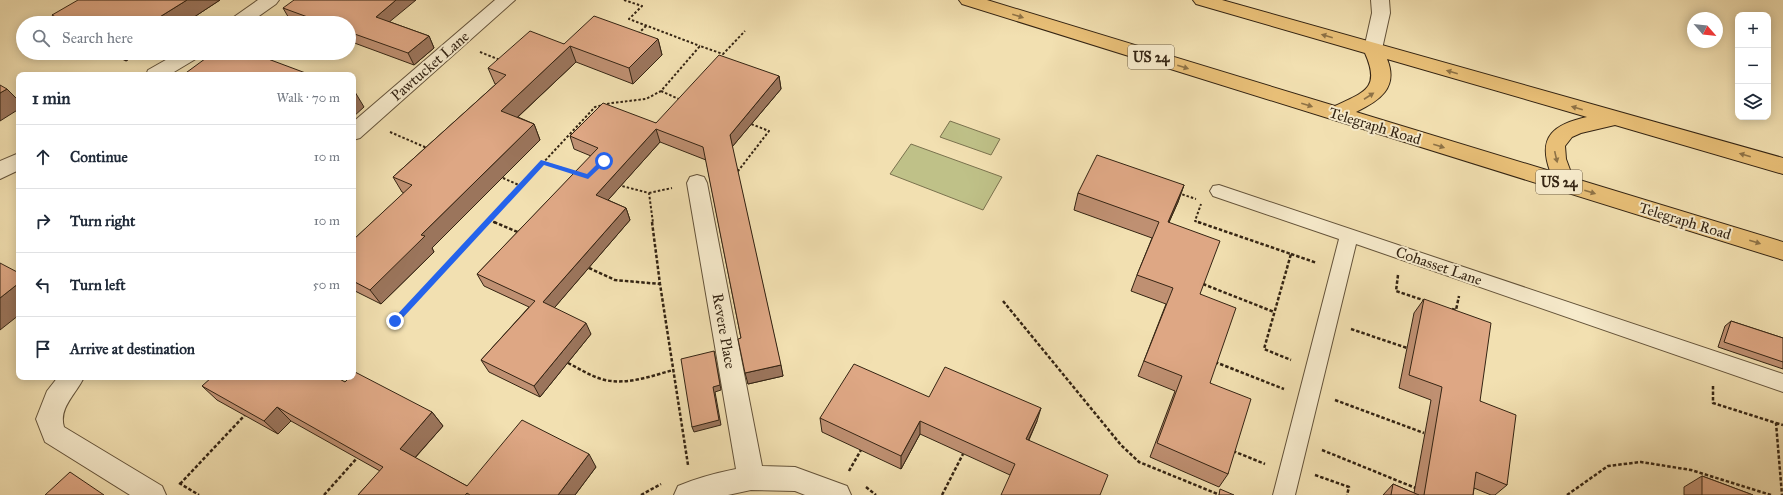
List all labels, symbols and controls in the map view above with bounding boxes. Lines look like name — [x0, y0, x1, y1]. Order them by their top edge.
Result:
north arrow — [1687, 12, 1723, 48]
map controls — [1735, 12, 1771, 120]
button: + — [1735, 12, 1771, 48]
one-way arrow — [1013, 13, 1025, 19]
search box — [16, 16, 356, 60]
icon: search — [30, 27, 52, 49]
street label: Pawtucket Lane — [387, 27, 473, 105]
text: Search here — [62, 29, 133, 47]
one-way arrow — [1321, 33, 1333, 39]
road number: US 24 — [1128, 45, 1174, 69]
button: − — [1735, 48, 1771, 84]
one-way arrow — [1177, 64, 1189, 70]
one-way arrow — [1446, 69, 1458, 75]
button: layers — [1735, 84, 1771, 120]
text: 1 min — [32, 88, 71, 109]
text: Walk · 70 m — [277, 90, 340, 106]
one-way arrow — [1364, 92, 1375, 100]
one-way arrow — [1301, 102, 1313, 108]
street label: Telegraph Road — [1327, 103, 1424, 149]
one-way arrow — [1571, 104, 1584, 110]
one-way arrow — [1433, 143, 1445, 149]
icon: ahead — [32, 146, 54, 168]
text: Continue — [70, 148, 128, 166]
text: 10 m — [314, 149, 340, 165]
one-way arrow — [1554, 151, 1560, 164]
route start — [595, 152, 613, 170]
one-way arrow — [1739, 152, 1751, 158]
road number: US 24 — [1536, 170, 1582, 194]
one-way arrow — [1585, 189, 1597, 195]
street label: Telegraph Road — [1637, 198, 1734, 244]
icon: right — [32, 210, 54, 232]
text: Turn right — [70, 212, 135, 230]
text: 10 m — [314, 213, 340, 229]
one-way arrow — [1749, 239, 1761, 245]
street label: Cohasset Lane — [1394, 243, 1484, 289]
icon: left — [32, 274, 54, 296]
text: Turn left — [70, 276, 126, 294]
text: 50 m — [313, 277, 340, 293]
street label: Revere Place — [708, 292, 740, 370]
route end — [386, 312, 404, 330]
icon: arrive — [32, 338, 54, 360]
text: Arrive at destination — [70, 340, 195, 358]

